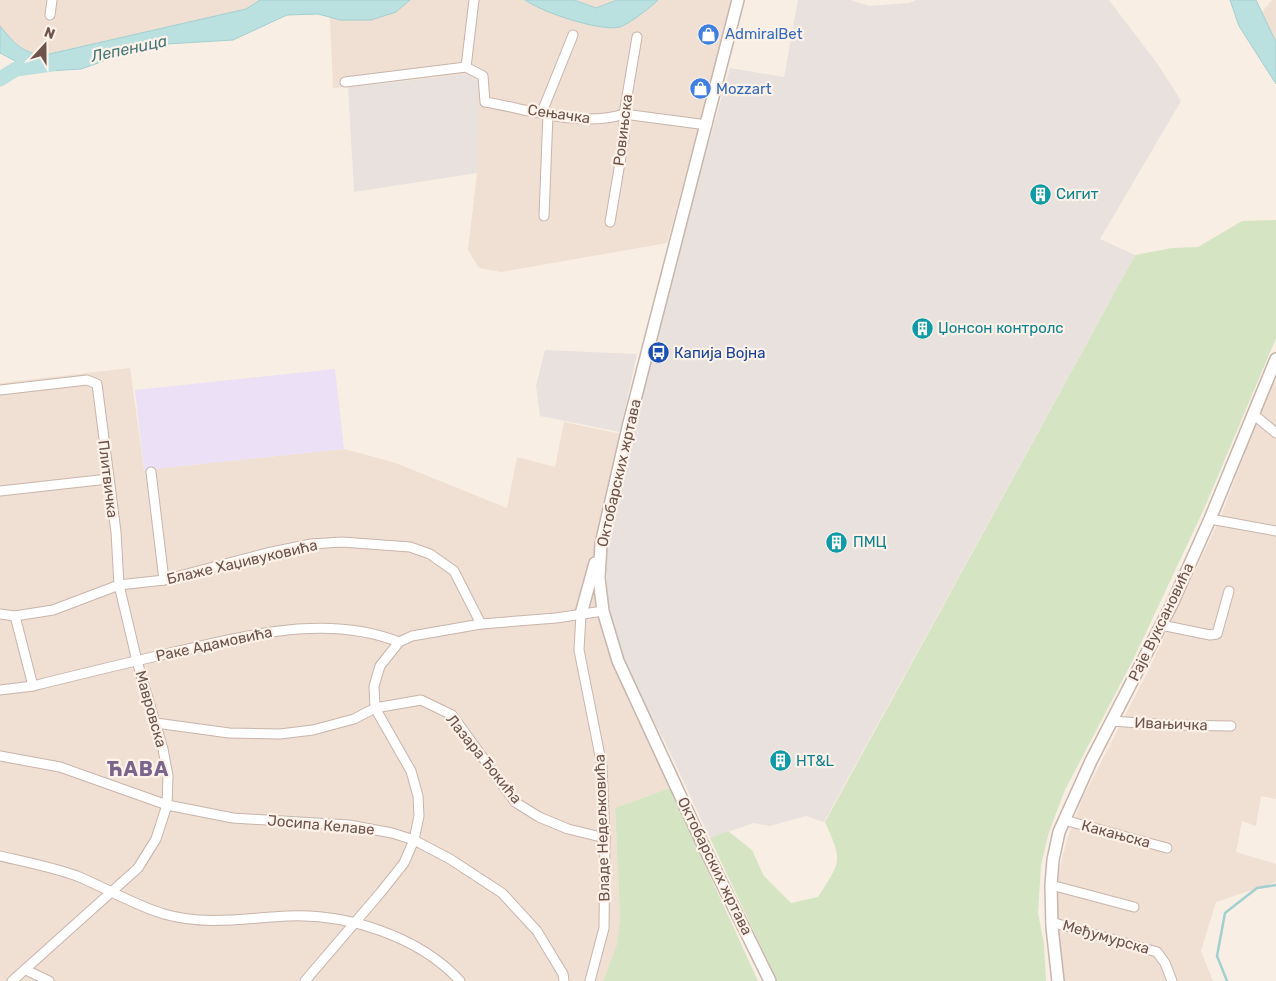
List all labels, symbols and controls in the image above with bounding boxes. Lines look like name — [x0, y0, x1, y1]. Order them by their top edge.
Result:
north arrow — [20, 20, 70, 70]
shop icon: AdmiralBet — [697, 22, 721, 46]
text: N — [42, 24, 57, 43]
place label: AdmiralBet — [725, 25, 803, 43]
water label: Лепеница — [88, 31, 169, 66]
shop icon: Mozzart — [688, 77, 712, 101]
place label: Mozzart — [716, 80, 772, 98]
street label: Ровињска — [610, 93, 636, 167]
street label: Сењачка — [526, 101, 592, 127]
building icon: Сигит — [1028, 182, 1052, 206]
place label: Сигит — [1056, 185, 1099, 203]
building icon: Џонсон контролс — [910, 316, 934, 340]
place label: Џонсон контролс — [938, 319, 1064, 337]
bus stop icon: Капија Војна — [646, 341, 670, 365]
place label: Капија Војна — [674, 344, 766, 362]
street label: Октобарских жртава — [593, 397, 645, 549]
street label: Плитвичка — [94, 439, 122, 519]
building icon: ПМЦ — [825, 530, 849, 554]
place label: ПМЦ — [853, 533, 887, 551]
street label: Блаже Хаџивуковића — [165, 536, 319, 588]
street label: Раје Вуксановића — [1125, 560, 1197, 684]
street label: Раке Адамовића — [154, 623, 274, 665]
street label: Мавровска — [131, 668, 171, 750]
street label: Лазара Ђокића — [442, 711, 526, 807]
street label: Ивањичка — [1134, 714, 1208, 734]
building icon: HT&L — [768, 749, 792, 773]
place label: HT&L — [796, 752, 835, 770]
street label: Владе Недељковића — [590, 754, 614, 902]
district label: ЋАВА — [107, 757, 169, 781]
street label: Октобарских жртава — [674, 794, 756, 938]
street label: Јосипа Келаве — [267, 811, 375, 839]
street label: Какањска — [1080, 816, 1152, 852]
street label: Међумурска — [1061, 916, 1151, 958]

